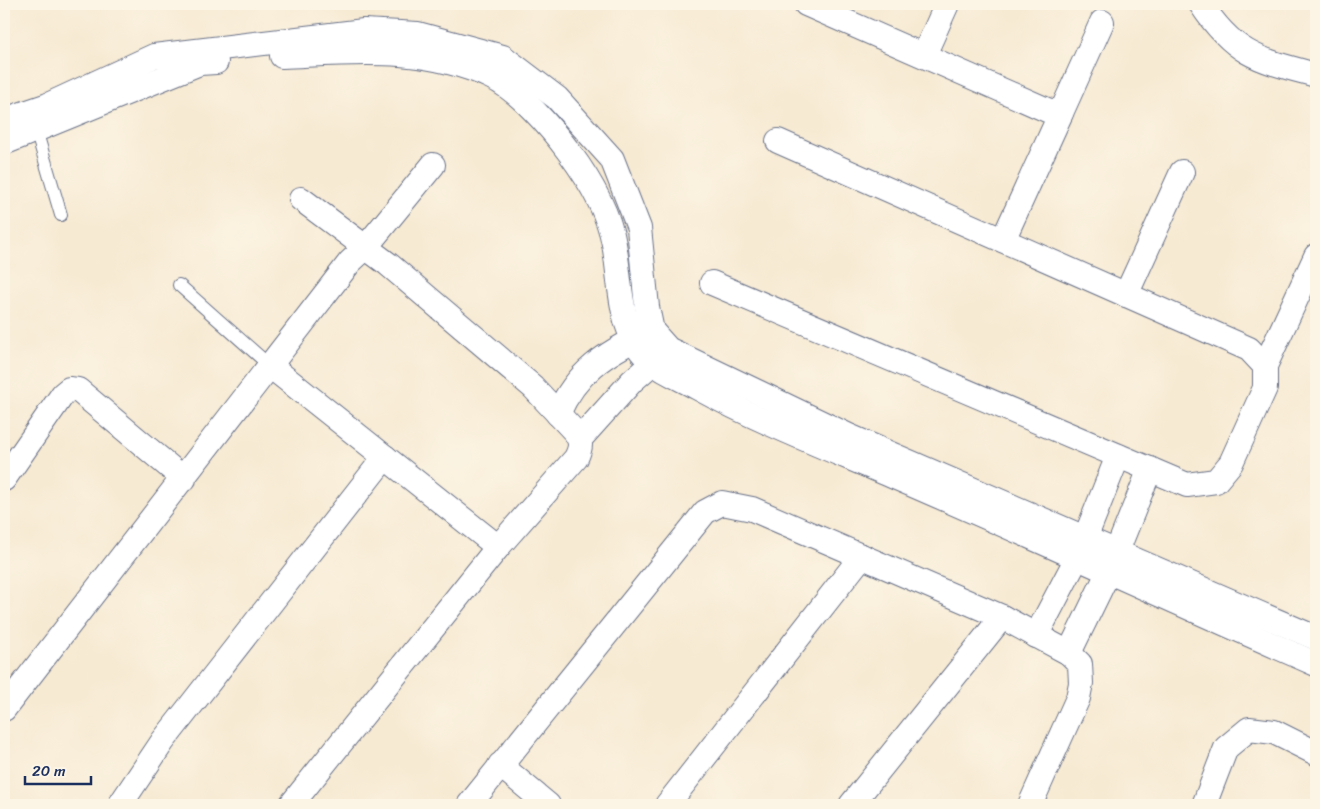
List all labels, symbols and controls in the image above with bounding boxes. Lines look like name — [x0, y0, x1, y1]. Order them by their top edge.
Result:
scale bar — [25, 754, 91, 786]
text: 20 m — [32, 758, 66, 784]

